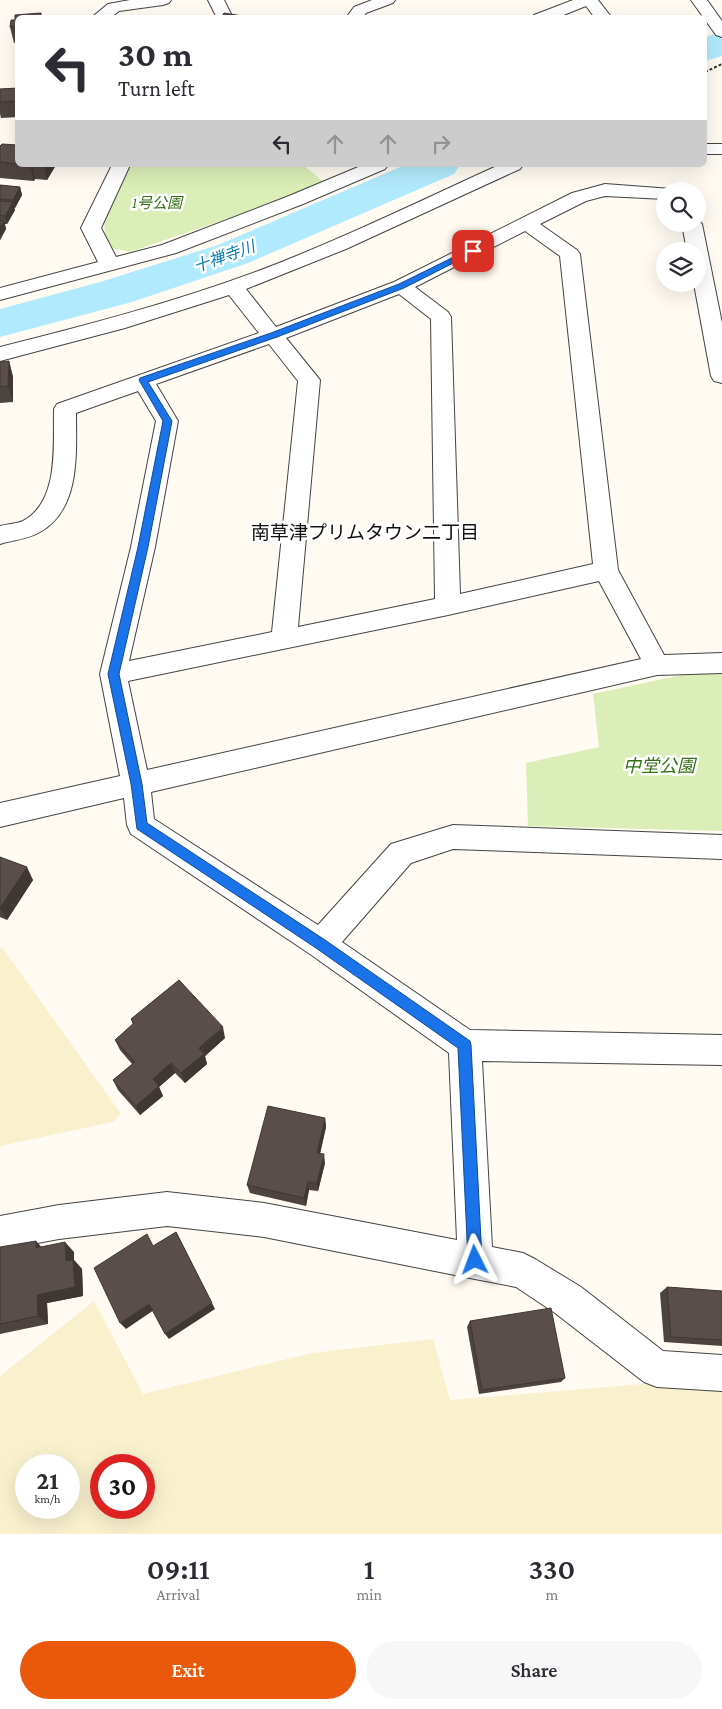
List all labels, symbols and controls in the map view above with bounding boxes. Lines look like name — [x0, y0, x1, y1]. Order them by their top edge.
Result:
icon: left — [35, 35, 100, 100]
text: 30 m — [118, 35, 193, 74]
text: Turn left — [118, 76, 195, 101]
icon: left — [268, 130, 296, 158]
icon: ahead — [321, 130, 349, 158]
icon: ahead — [374, 130, 402, 158]
icon: right — [427, 130, 455, 158]
map controls — [656, 182, 706, 292]
button: search — [656, 182, 706, 232]
park label: 1号公園 — [132, 195, 184, 211]
pin — [452, 230, 494, 272]
water label: 十禅寺川 — [191, 237, 259, 275]
icon: arrive — [459, 237, 487, 265]
button: layers — [656, 242, 706, 292]
district label: 南草津プリムタウン二丁目 — [251, 522, 479, 543]
park label: 中堂公園 — [623, 756, 698, 776]
position arrow — [448, 1233, 500, 1285]
speed limit sign: 30 — [90, 1454, 155, 1519]
text: 21 — [36, 1467, 59, 1494]
text: km/h — [35, 1492, 60, 1506]
text: 09:11 — [147, 1552, 210, 1585]
text: 1 — [364, 1552, 375, 1585]
text: 330 — [529, 1552, 575, 1585]
text: Arrival — [156, 1586, 200, 1603]
text: min — [356, 1586, 382, 1603]
text: m — [546, 1586, 558, 1603]
button: Exit — [20, 1641, 356, 1699]
button: Share — [366, 1641, 702, 1699]

